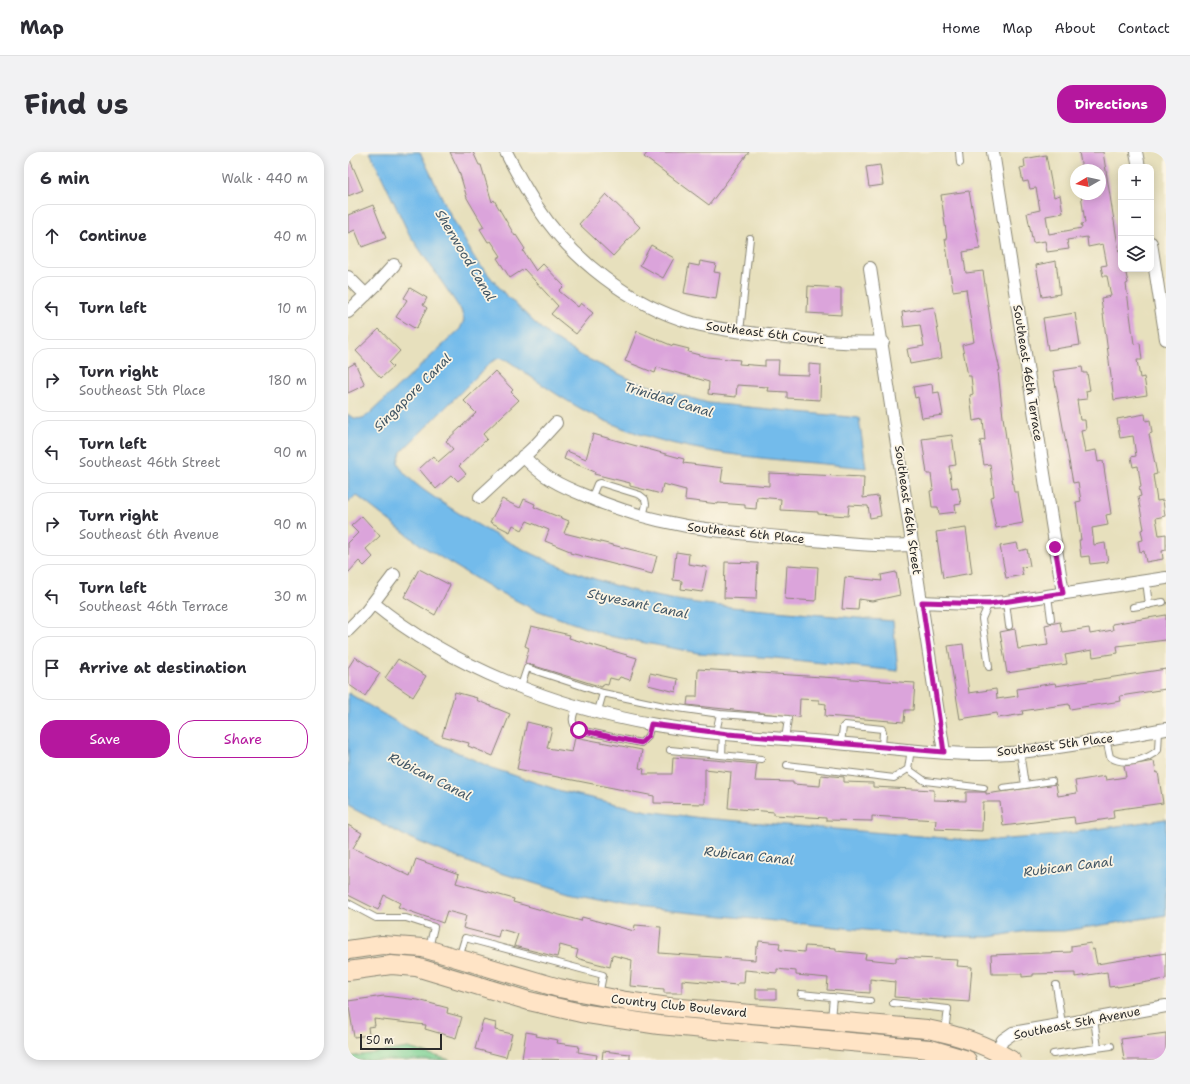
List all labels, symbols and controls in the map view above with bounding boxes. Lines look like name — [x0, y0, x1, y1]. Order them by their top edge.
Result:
text: Map — [20, 15, 64, 40]
text: Home — [942, 19, 981, 37]
text: Map — [1003, 19, 1033, 37]
text: About — [1055, 19, 1096, 37]
text: Contact — [1118, 19, 1170, 37]
text: Find us — [24, 85, 129, 123]
button: Directions — [1057, 85, 1166, 123]
north arrow — [1070, 164, 1106, 200]
map controls — [1118, 164, 1154, 272]
button: + — [1118, 164, 1154, 200]
text: 6 min — [40, 167, 90, 189]
text: Walk · 440 m — [222, 170, 308, 187]
button: − — [1118, 200, 1154, 236]
water label: Sherwood Canal — [432, 206, 500, 304]
icon: ahead — [41, 225, 63, 247]
text: Continue — [79, 226, 147, 246]
text: 40 m — [273, 228, 307, 245]
button: layers — [1118, 236, 1154, 272]
icon: left — [41, 297, 63, 319]
text: Turn left — [79, 298, 147, 318]
text: 10 m — [277, 300, 307, 317]
street label: Southeast 46th Terrace — [1009, 304, 1047, 443]
street label: Southeast 6th Court — [705, 318, 825, 348]
water label: Singapore Canal — [370, 350, 455, 435]
text: Turn right — [79, 362, 159, 382]
icon: right — [41, 369, 63, 391]
text: 180 m — [268, 372, 307, 389]
water label: Trinidad Canal — [622, 378, 715, 421]
text: Southeast 5th Place — [79, 382, 206, 399]
text: Turn left — [79, 434, 147, 454]
icon: left — [41, 441, 63, 463]
text: 90 m — [273, 444, 307, 461]
street label: Southeast 46th Street — [891, 444, 925, 576]
text: Southeast 46th Street — [79, 454, 220, 471]
text: Turn right — [79, 506, 159, 526]
icon: right — [41, 513, 63, 535]
text: 90 m — [273, 516, 307, 533]
street label: Southeast 6th Place — [687, 519, 806, 547]
text: Southeast 6th Avenue — [79, 526, 219, 543]
route end — [1046, 538, 1064, 556]
text: Turn left — [79, 578, 147, 598]
water label: Styvesant Canal — [586, 584, 690, 622]
icon: left — [41, 585, 63, 607]
text: 30 m — [273, 588, 307, 605]
text: Southeast 46th Terrace — [79, 598, 228, 615]
icon: arrive — [41, 657, 63, 679]
text: Arrive at destination — [79, 658, 247, 678]
button: Save — [40, 720, 170, 758]
button: Share — [178, 720, 308, 758]
route start — [570, 721, 588, 739]
street label: Southeast 5th Place — [996, 730, 1114, 760]
water label: Rubican Canal — [386, 748, 474, 804]
water label: Rubican Canal — [703, 842, 795, 869]
water label: Rubican Canal — [1022, 853, 1114, 880]
street label: Country Club Boulevard — [610, 991, 748, 1021]
street label: Southeast 5th Avenue — [1012, 1003, 1142, 1043]
scale bar — [360, 1032, 442, 1051]
text: 50 m — [366, 1033, 394, 1048]

